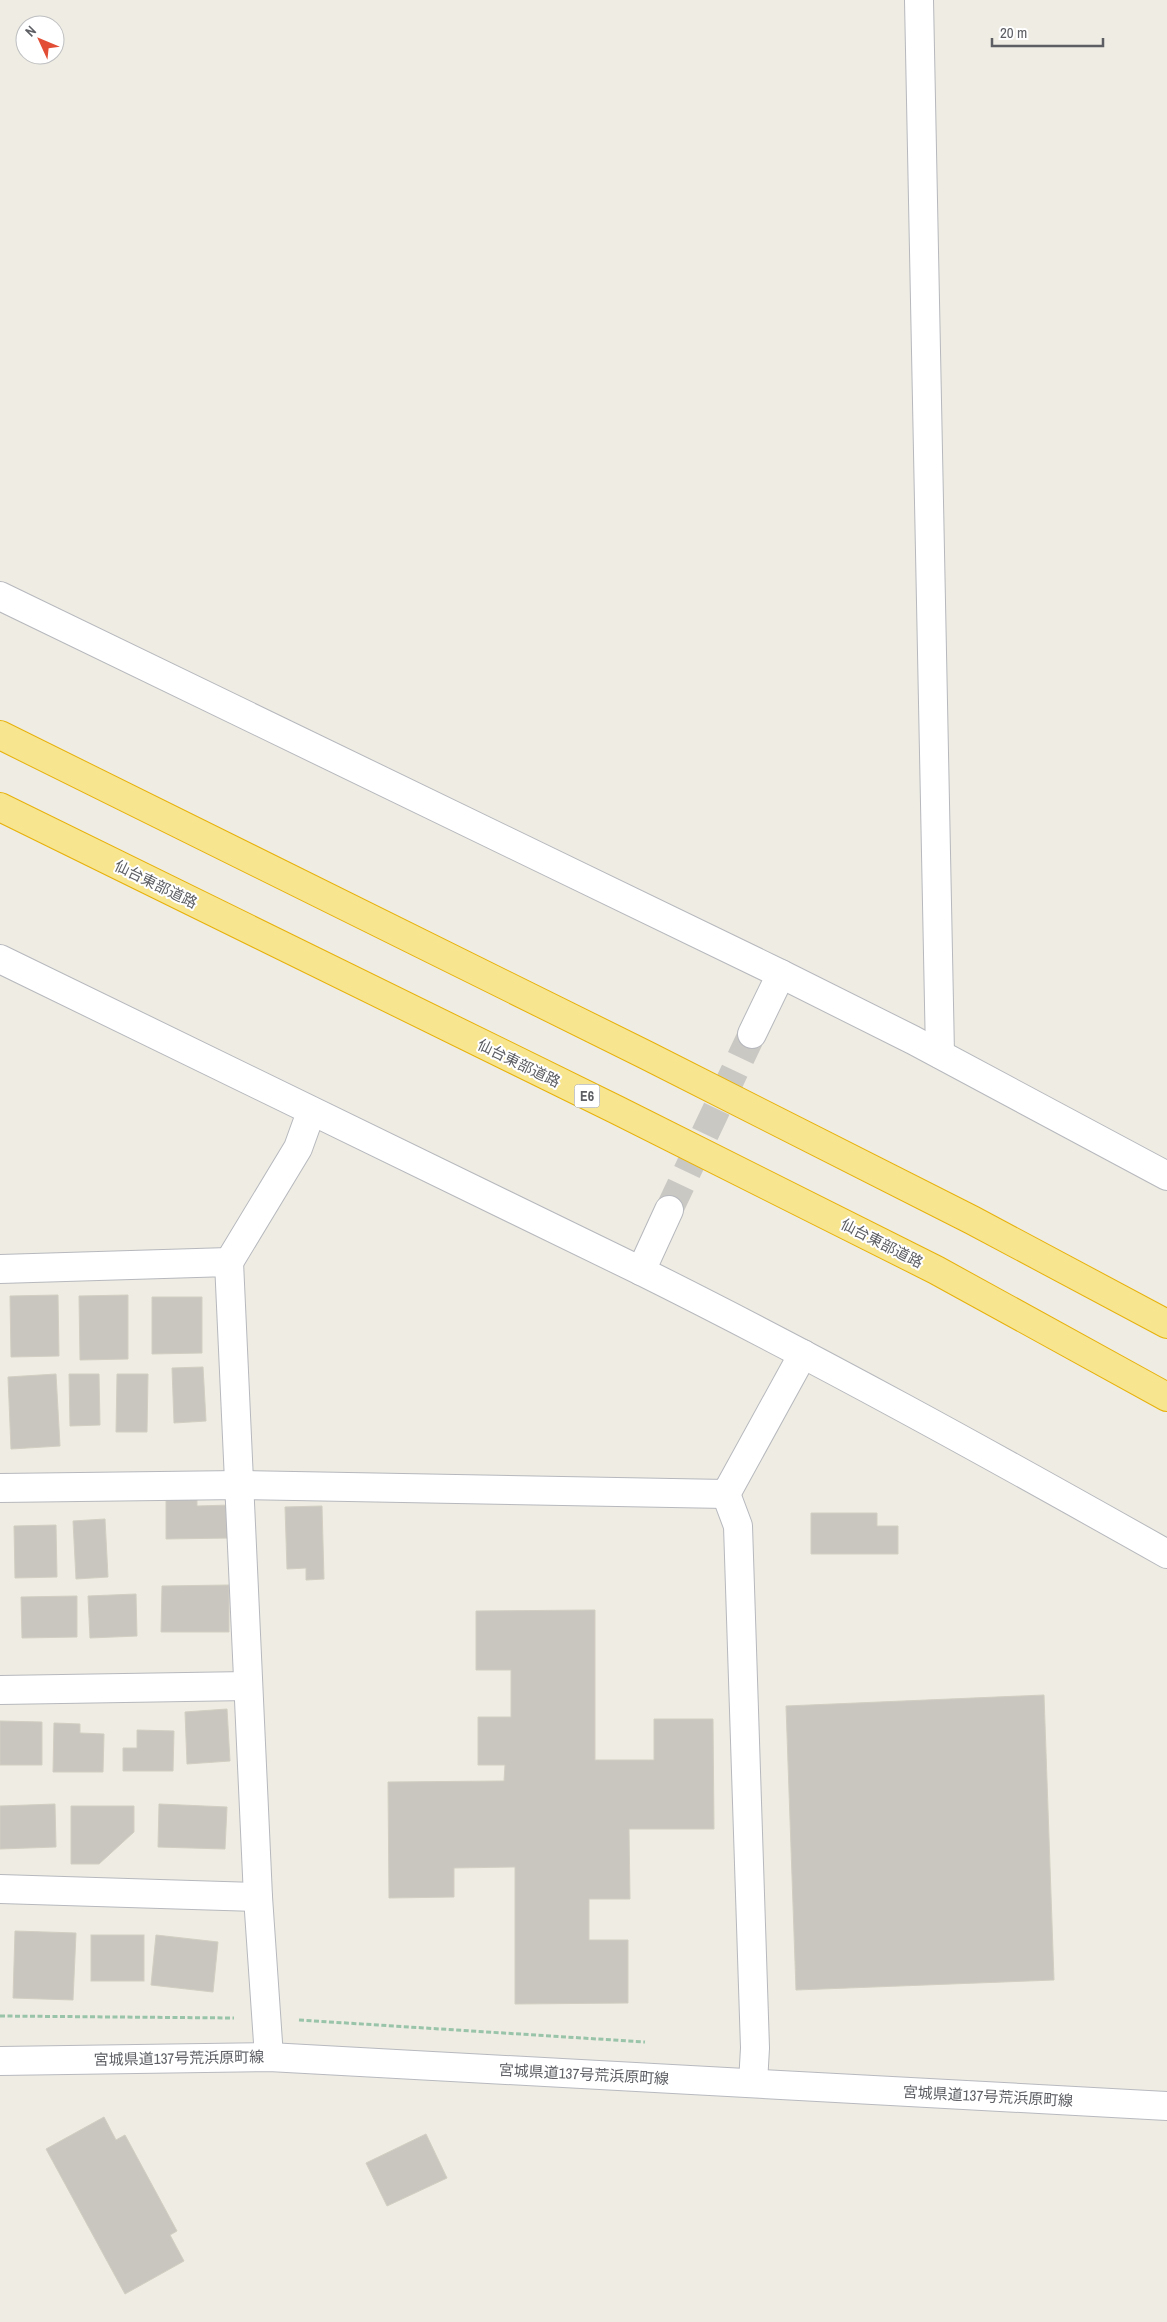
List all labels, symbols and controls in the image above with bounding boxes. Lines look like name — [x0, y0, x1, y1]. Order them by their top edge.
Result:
north arrow — [15, 15, 65, 65]
scale bar — [992, 15, 1103, 47]
text: N — [21, 22, 40, 40]
text: 20 m — [1000, 22, 1027, 43]
street label: 仙台東部道路 — [111, 855, 201, 913]
street label: 仙台東部道路 — [474, 1034, 564, 1092]
road number: E6 — [574, 1084, 600, 1108]
street label: 仙台東部道路 — [837, 1213, 927, 1273]
street label: 宮城県道137号荒浜原町線 — [94, 2046, 264, 2070]
street label: 宮城県道137号荒浜原町線 — [498, 2059, 670, 2089]
street label: 宮城県道137号荒浜原町線 — [902, 2081, 1074, 2111]

